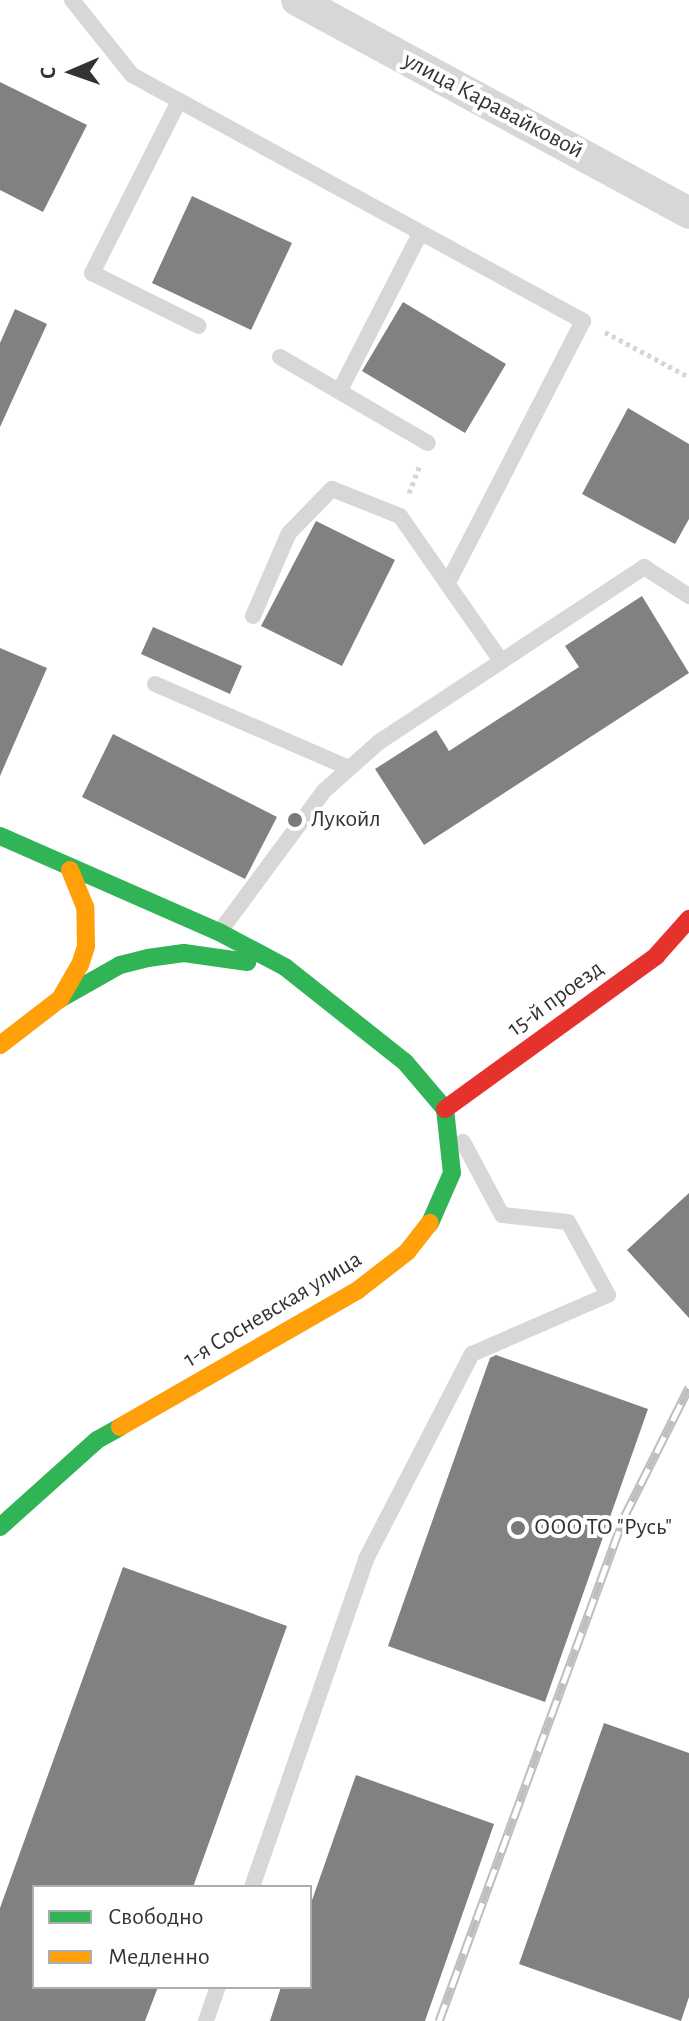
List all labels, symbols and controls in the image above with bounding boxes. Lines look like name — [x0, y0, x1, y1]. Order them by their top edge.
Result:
north arrow — [32, 32, 112, 112]
street label: улица Каравайковой — [398, 46, 588, 166]
text: С — [37, 66, 59, 79]
place label: Лукойл — [311, 806, 381, 834]
marker: Лукойл — [286, 811, 304, 829]
street label: 15-й проезд — [502, 955, 610, 1043]
street label: 1-я Сосневская улица — [179, 1245, 367, 1375]
place label: ООО ТО "Русь" — [534, 1514, 672, 1542]
marker: ООО ТО "Русь" — [509, 1519, 527, 1537]
legend — [32, 1885, 312, 1989]
text: Свободно — [108, 1905, 203, 1929]
text: Медленно — [108, 1945, 210, 1969]

